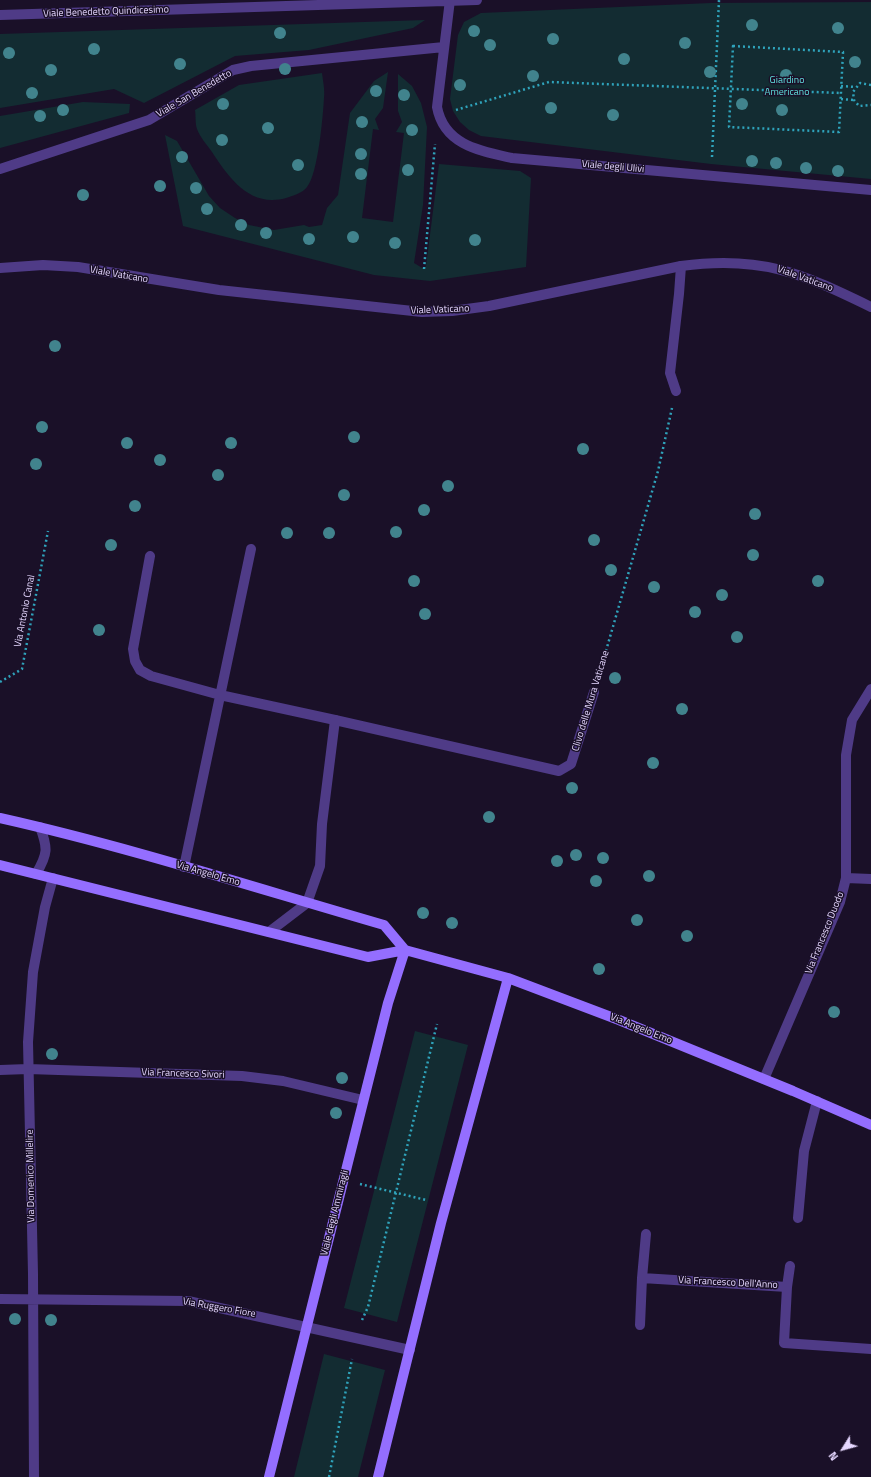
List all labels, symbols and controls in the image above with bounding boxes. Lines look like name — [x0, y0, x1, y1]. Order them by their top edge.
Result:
street label: Viale Benedetto Quindicesimo — [43, 4, 169, 20]
street label: Viale San Benedetto — [154, 68, 234, 120]
park label: Giardino Americano — [764, 75, 810, 98]
street label: Viale degli Ulivi — [581, 158, 645, 176]
street label: Viale Vaticano — [775, 263, 835, 295]
street label: Viale Vaticano — [89, 264, 149, 286]
street label: Viale Vaticano — [410, 303, 470, 317]
street label: Via Antonio Canal — [12, 574, 38, 648]
street label: Clivo delle Mura Vaticane — [570, 649, 612, 753]
street label: Via Angelo Emo — [175, 859, 241, 889]
street label: Via Francesco Duodo — [803, 890, 847, 976]
street label: Via Angelo Emo — [608, 1011, 674, 1047]
street label: Via Francesco Sivori — [141, 1067, 225, 1081]
street label: Via Domenico Millelire — [24, 1129, 38, 1223]
street label: Viale degli Ammiragli — [319, 1169, 351, 1257]
street label: Via Francesco Dell'Anno — [678, 1274, 778, 1292]
street label: Via Ruggero Fiore — [182, 1296, 256, 1320]
north arrow — [823, 1429, 863, 1469]
text: N — [825, 1448, 842, 1464]

